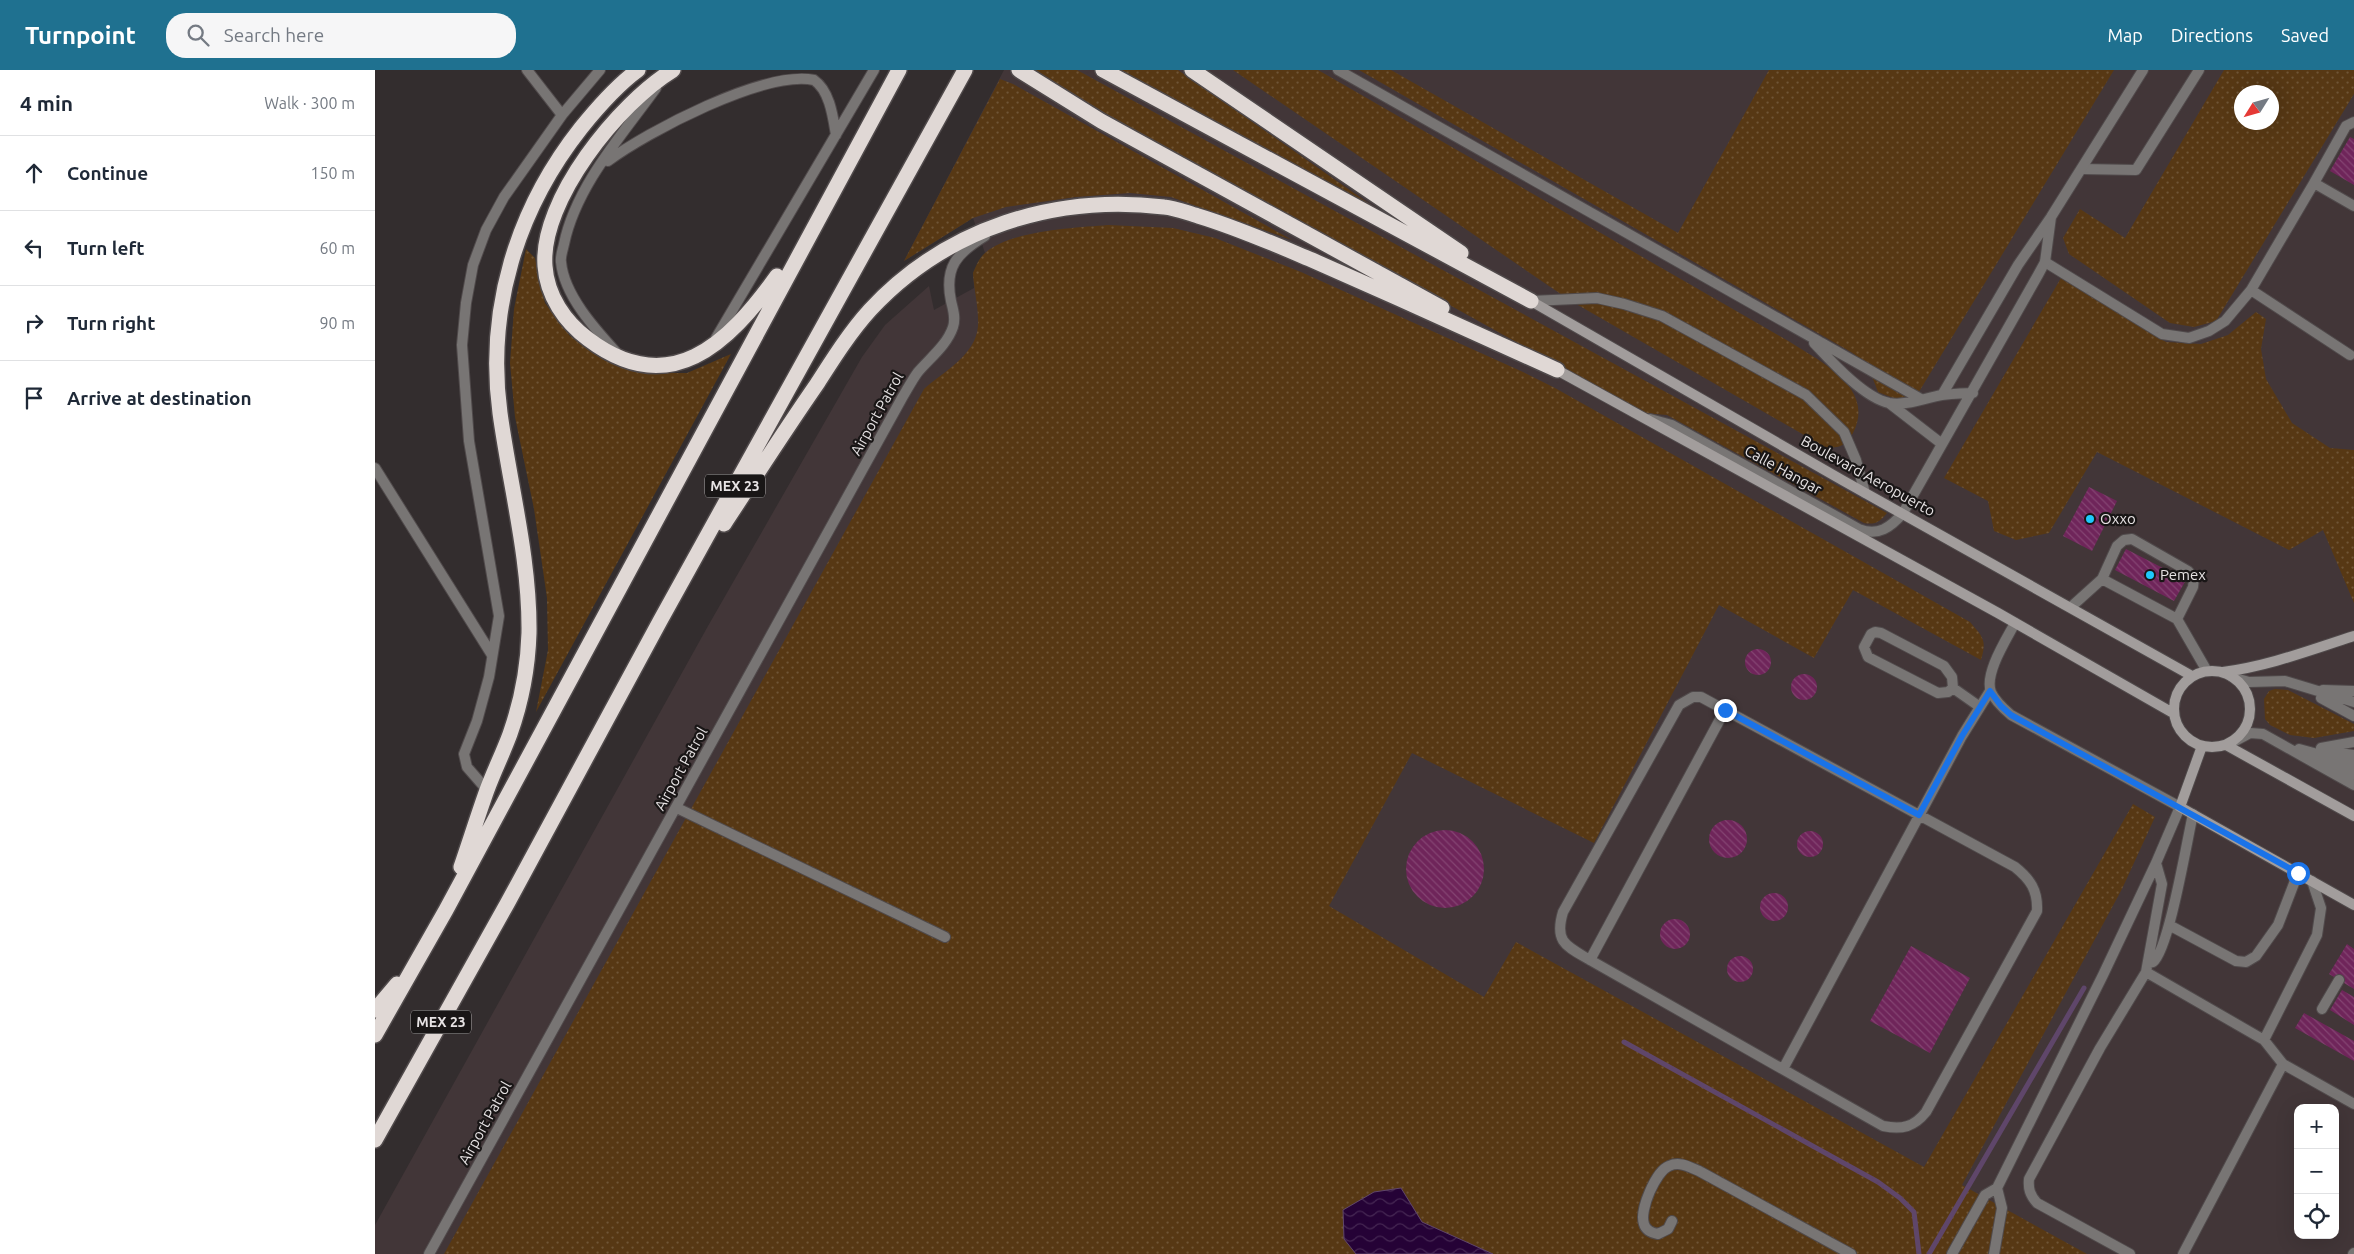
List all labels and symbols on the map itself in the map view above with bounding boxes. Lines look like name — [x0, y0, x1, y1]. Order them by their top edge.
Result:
north arrow — [2234, 85, 2279, 130]
street label: Airport Patrol — [847, 369, 906, 458]
street label: Boulevard Aeropuerto — [1798, 432, 1938, 519]
street label: Calle Hangar — [1742, 441, 1825, 498]
road number: MEX 23 — [705, 474, 765, 498]
place label: Oxxo — [2100, 510, 2136, 527]
marker: Oxxo — [2084, 513, 2096, 525]
place label: Pemex — [2160, 566, 2206, 583]
marker: Pemex — [2144, 569, 2156, 581]
route end — [1714, 699, 1737, 722]
street label: Airport Patrol — [651, 724, 710, 813]
route start — [2287, 862, 2310, 885]
road number: MEX 23 — [411, 1010, 471, 1034]
street label: Airport Patrol — [455, 1078, 514, 1167]

